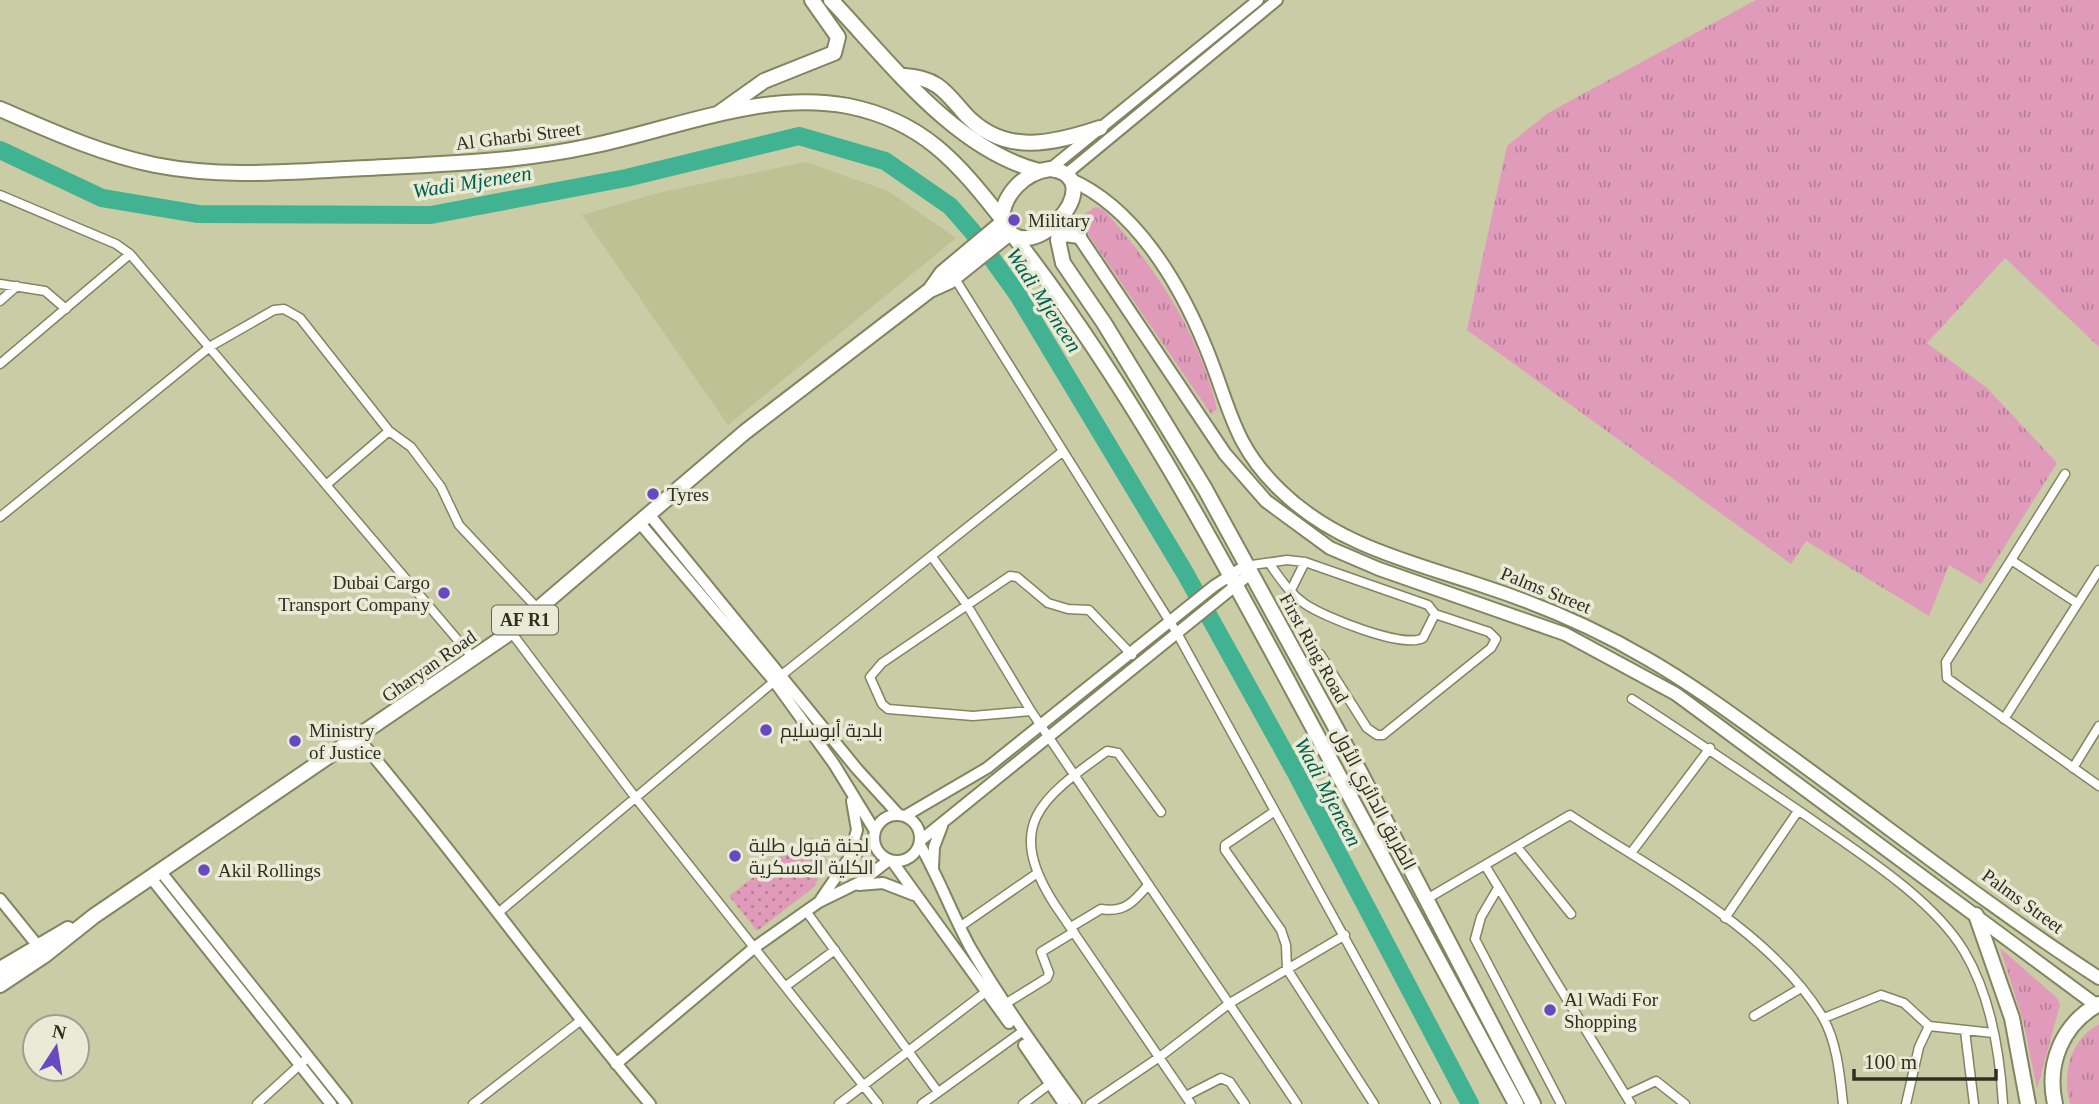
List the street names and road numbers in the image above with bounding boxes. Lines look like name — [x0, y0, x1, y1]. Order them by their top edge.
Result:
street label: Al Gharbi Street — [454, 118, 582, 154]
street label: Palms Street — [1498, 562, 1595, 618]
street label: First Ring Road — [1275, 590, 1353, 707]
road number: AF R1 — [492, 606, 558, 634]
street label: Gharyan Road — [378, 625, 481, 706]
street label: الطريق الدائري الأول — [1324, 725, 1420, 875]
street label: Palms Street — [1978, 864, 2068, 938]

